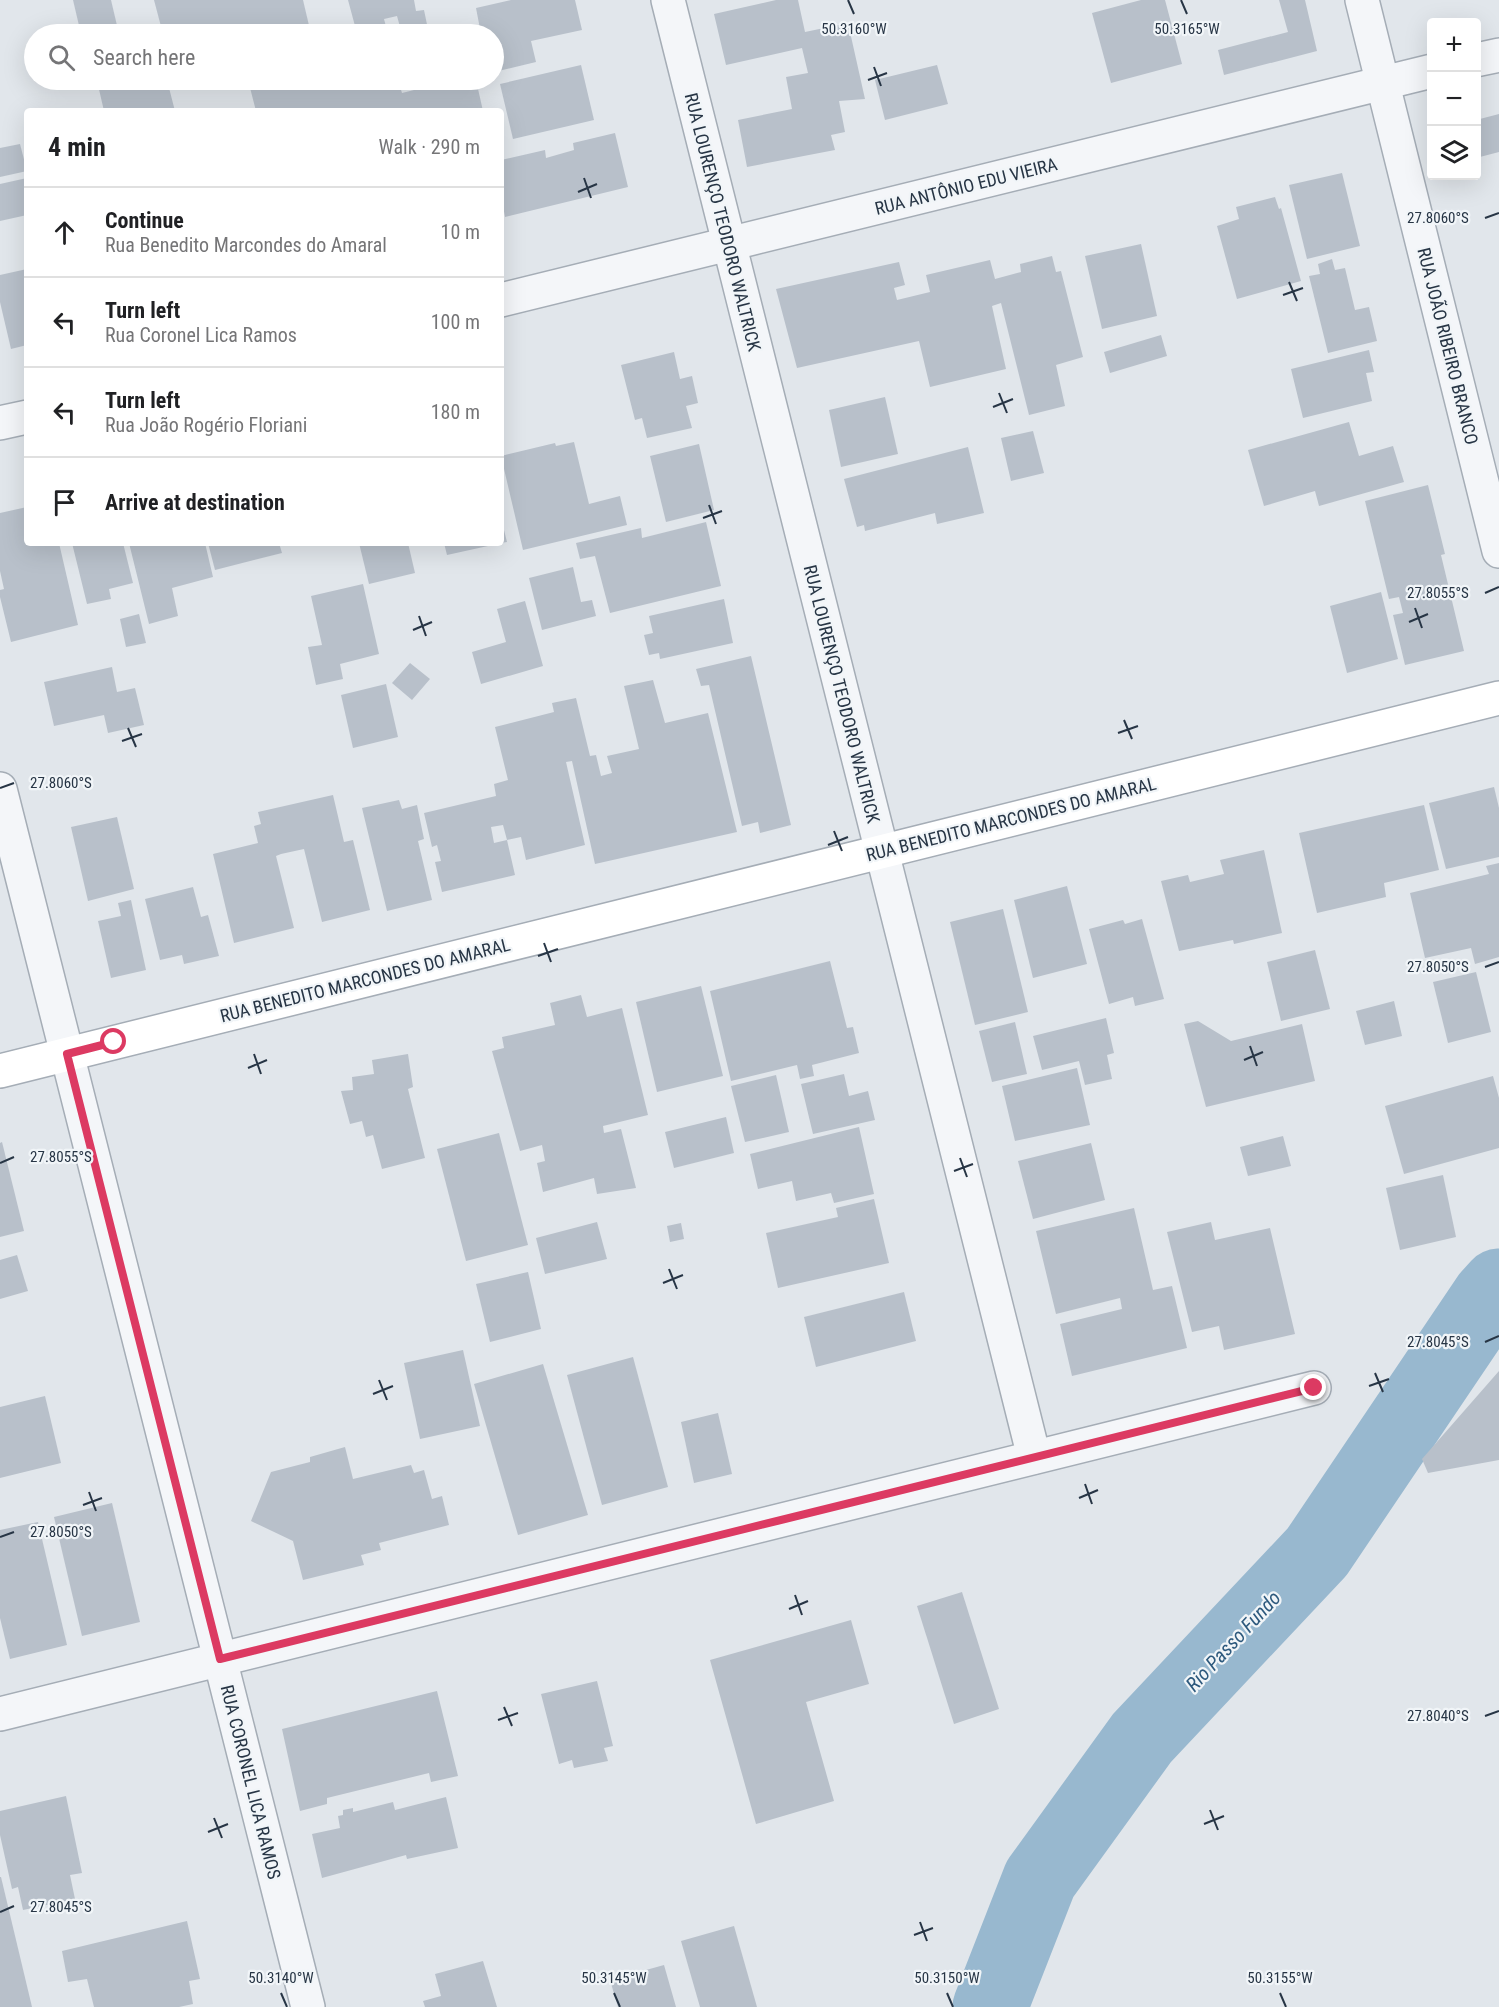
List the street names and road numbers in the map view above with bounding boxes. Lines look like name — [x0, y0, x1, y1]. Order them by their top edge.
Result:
street label: RUA LOURENÇO TEODORO WALTRICK — [681, 91, 765, 353]
street label: RUA ANTÔNIO EDU VIEIRA — [873, 153, 1060, 219]
street label: RUA JOÃO RIBEIRO BRANCO — [1413, 245, 1483, 447]
street label: RUA LOURENÇO TEODORO WALTRICK — [800, 563, 884, 825]
street label: RUA BENEDITO MARCONDES DO AMARAL — [864, 773, 1159, 865]
street label: RUA BENEDITO MARCONDES DO AMARAL — [218, 934, 513, 1026]
street label: RUA CORONEL LICA RAMOS — [217, 1683, 285, 1881]

